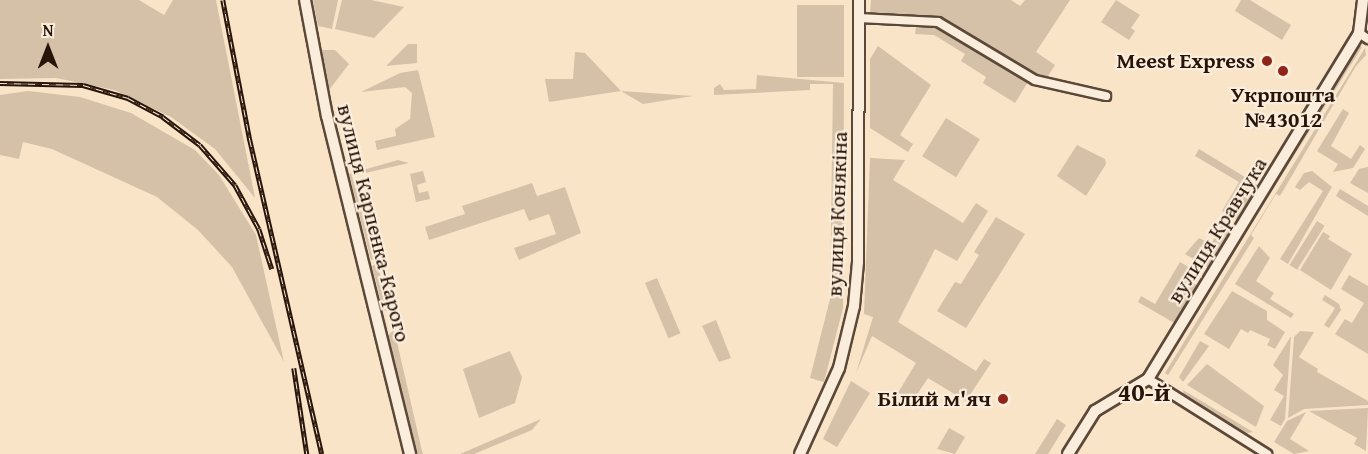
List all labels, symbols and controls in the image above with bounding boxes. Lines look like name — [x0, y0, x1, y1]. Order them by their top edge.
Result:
north arrow — [18, 18, 78, 78]
text: N — [43, 18, 53, 42]
place label: Meest Express — [1116, 48, 1255, 74]
marker: Meest Express — [1260, 54, 1274, 68]
marker: Укрпошта №43012 — [1276, 64, 1290, 78]
place label: Укрпошта №43012 — [1231, 81, 1335, 132]
street label: вулиця Карпенка-Карого — [332, 101, 416, 345]
street label: вулиця Конякіна — [821, 131, 853, 297]
street label: вулиця Кравчука — [1162, 152, 1272, 308]
district label: 40-й — [1118, 376, 1170, 408]
place label: Білий м'яч — [878, 386, 991, 412]
marker: Білий м'яч — [996, 392, 1010, 406]

